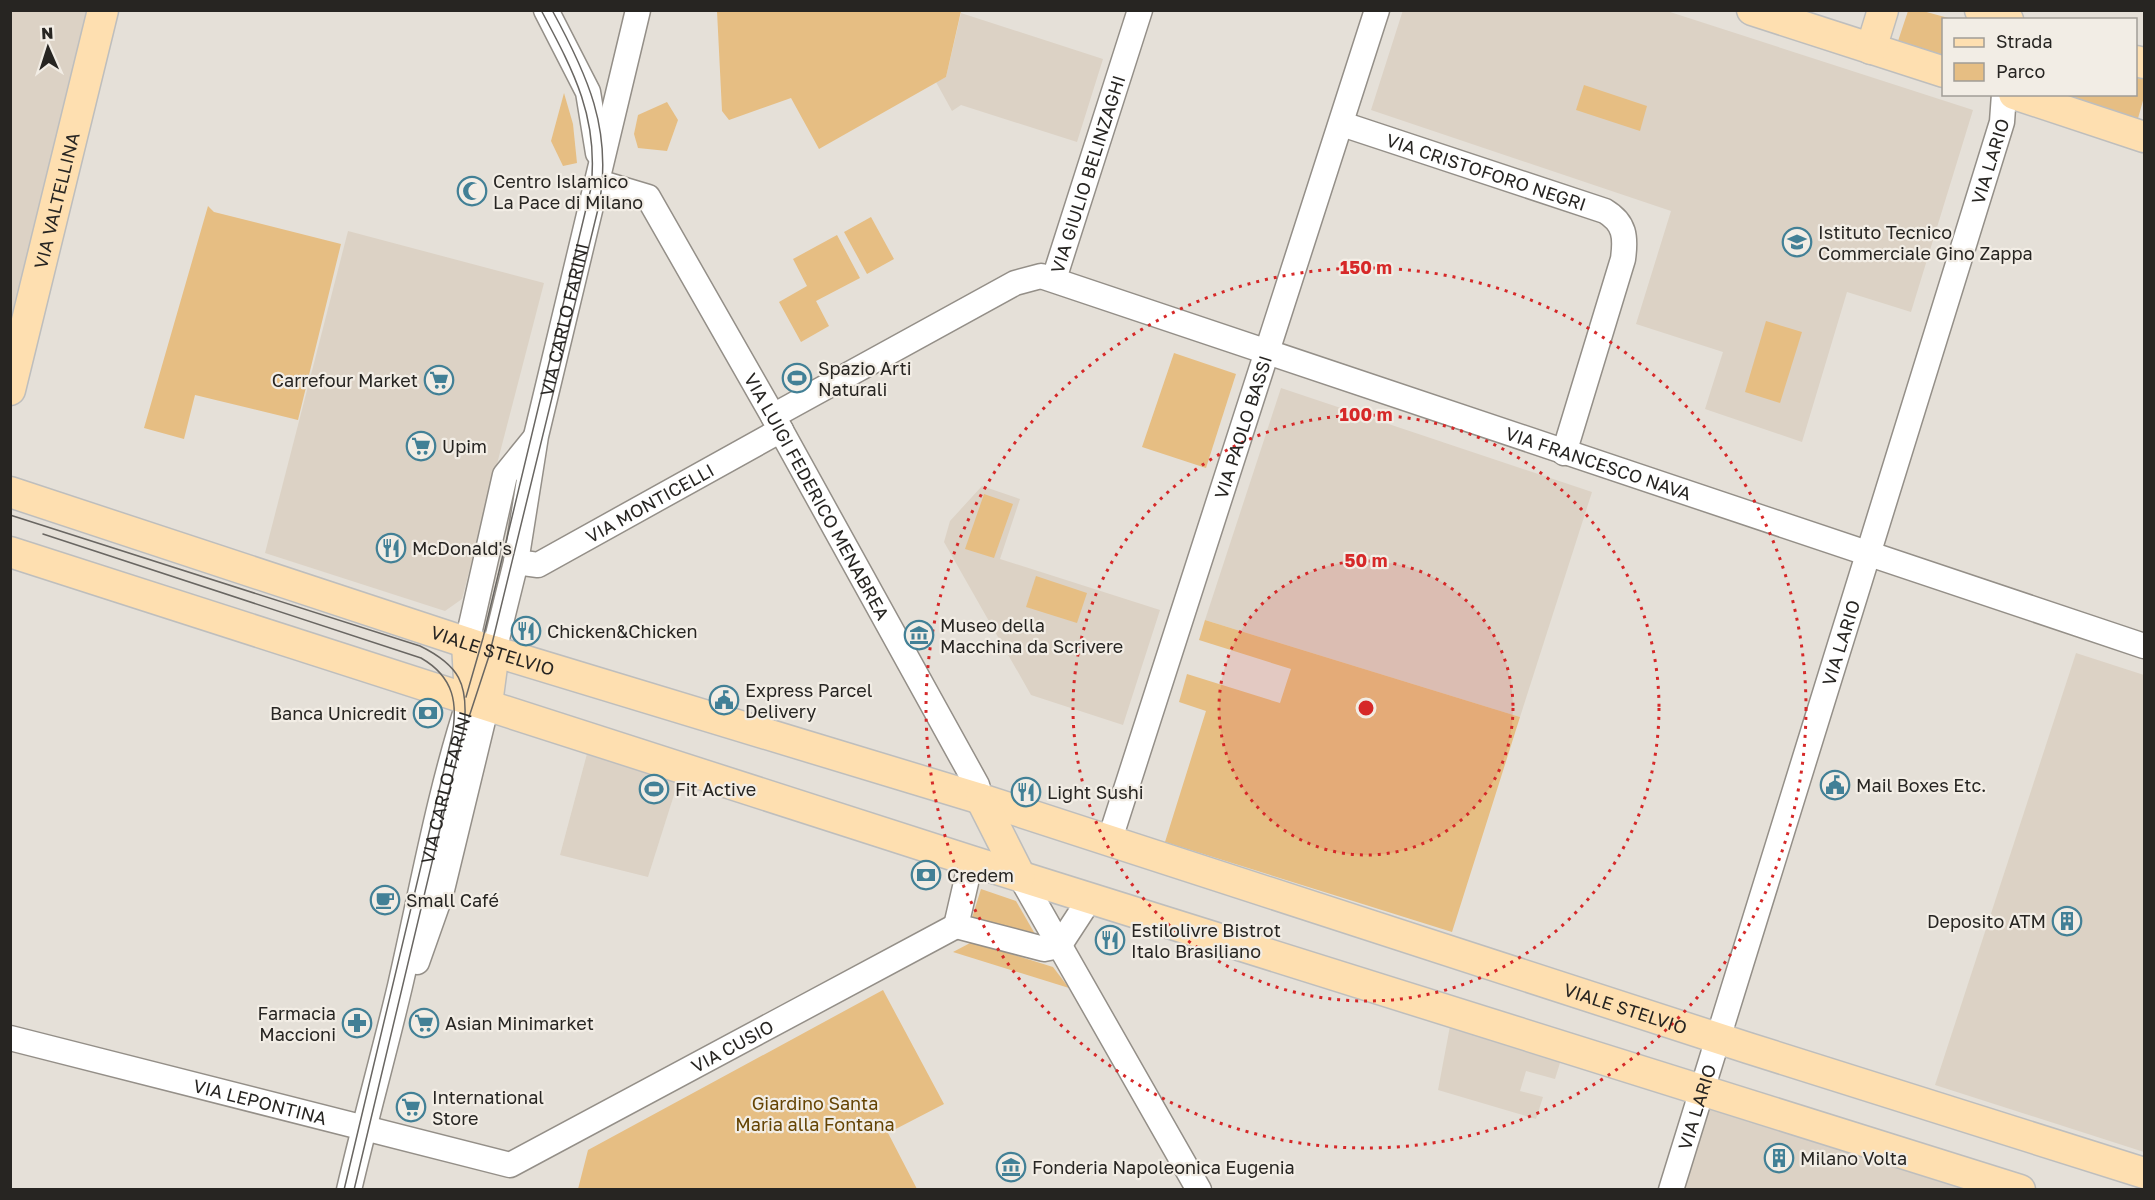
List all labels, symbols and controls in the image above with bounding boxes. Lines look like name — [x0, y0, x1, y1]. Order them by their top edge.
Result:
north arrow — [18, 18, 78, 78]
legend — [1942, 18, 2137, 96]
text: N — [41, 23, 54, 43]
text: Strada — [1996, 30, 2053, 52]
text: Parco — [1996, 60, 2045, 82]
street label: VIA GIULIO BELINZAGHI — [1046, 72, 1129, 276]
street label: VIA LARIO — [1966, 116, 2013, 207]
street label: VIA CRISTOFORO NEGRI — [1384, 128, 1589, 215]
street label: VIA VALTELLINA — [29, 130, 84, 271]
place label: Centro Islamico La Pace di Milano — [493, 170, 643, 213]
mosque icon: Centro Islamico La Pace di Milano — [456, 175, 488, 207]
place label: Istituto Tecnico Commerciale Gino Zappa — [1818, 221, 2033, 264]
school or university icon: Istituto Tecnico Commerciale Gino Zappa — [1781, 226, 1813, 258]
street label: VIA CARLO FARINI — [535, 241, 593, 398]
text: 150 m — [1340, 256, 1392, 278]
street label: VIA PAOLO BASSI — [1209, 353, 1276, 501]
place label: Spazio Arti Naturali — [818, 357, 912, 400]
sports icon: Spazio Arti Naturali — [781, 362, 813, 394]
supermarket icon: Carrefour Market — [423, 364, 455, 396]
place label: Carrefour Market — [272, 369, 418, 391]
street label: VIA LUIGI FEDERICO MENABREA — [740, 369, 894, 623]
text: 100 m — [1340, 403, 1392, 425]
street label: VIA FRANCESCO NAVA — [1503, 422, 1694, 504]
supermarket icon: Upim — [405, 430, 437, 462]
place label: Upim — [442, 435, 487, 457]
street label: VIA MONTICELLI — [582, 459, 718, 547]
restaurant icon: McDonald's — [375, 532, 407, 564]
place label: McDonald's — [412, 537, 512, 559]
text: 50 m — [1345, 549, 1387, 571]
street label: VIA LARIO — [1817, 597, 1864, 688]
place label: Museo della Macchina da Scrivere — [940, 614, 1123, 657]
restaurant icon: Chicken&Chicken — [510, 615, 542, 647]
museum icon: Museo della Macchina da Scrivere — [903, 619, 935, 651]
place label: Chicken&Chicken — [547, 620, 698, 642]
street label: VIALE STELVIO — [428, 621, 557, 680]
place label: Express Parcel Delivery — [745, 679, 873, 722]
public building icon: Express Parcel Delivery — [708, 684, 740, 716]
bank icon: Banca Unicredit — [412, 697, 444, 729]
centre of rings — [1356, 698, 1376, 718]
place label: Banca Unicredit — [270, 702, 407, 724]
street label: VIA CARLO FARINI — [416, 708, 476, 866]
public building icon: Mail Boxes Etc. — [1819, 769, 1851, 801]
sports icon: Fit Active — [638, 773, 670, 805]
place label: Mail Boxes Etc. — [1856, 774, 1986, 796]
restaurant icon: Light Sushi — [1010, 776, 1042, 808]
place label: Fit Active — [675, 778, 756, 800]
place label: Light Sushi — [1047, 781, 1144, 803]
bank icon: Credem — [910, 859, 942, 891]
place label: Credem — [947, 864, 1014, 886]
cafe icon: Small Café — [369, 884, 401, 916]
place label: Small Café — [406, 889, 499, 911]
building icon: Deposito ATM — [2051, 905, 2083, 937]
place label: Deposito ATM — [1927, 910, 2046, 932]
place label: Estilolivre Bistrot Italo Brasiliano — [1131, 919, 1281, 962]
restaurant icon: Estilolivre Bistrot Italo Brasiliano — [1094, 924, 1126, 956]
street label: VIALE STELVIO — [1561, 978, 1690, 1039]
place label: Farmacia Maccioni — [258, 1002, 336, 1045]
pharmacy icon: Farmacia Maccioni — [341, 1007, 373, 1039]
supermarket icon: Asian Minimarket — [408, 1007, 440, 1039]
place label: Asian Minimarket — [445, 1012, 594, 1034]
street label: VIA CUSIO — [687, 1015, 777, 1077]
street label: VIA LARIO — [1673, 1061, 1720, 1152]
street label: VIA LEPONTINA — [191, 1074, 329, 1129]
place label: International Store — [432, 1086, 544, 1129]
supermarket icon: International Store — [395, 1091, 427, 1123]
park label: Giardino Santa Maria alla Fontana — [735, 1092, 895, 1135]
building icon: Milano Volta — [1763, 1142, 1795, 1174]
place label: Milano Volta — [1800, 1147, 1907, 1169]
museum icon: Fonderia Napoleonica Eugenia — [995, 1151, 1027, 1183]
place label: Fonderia Napoleonica Eugenia — [1032, 1156, 1295, 1178]

